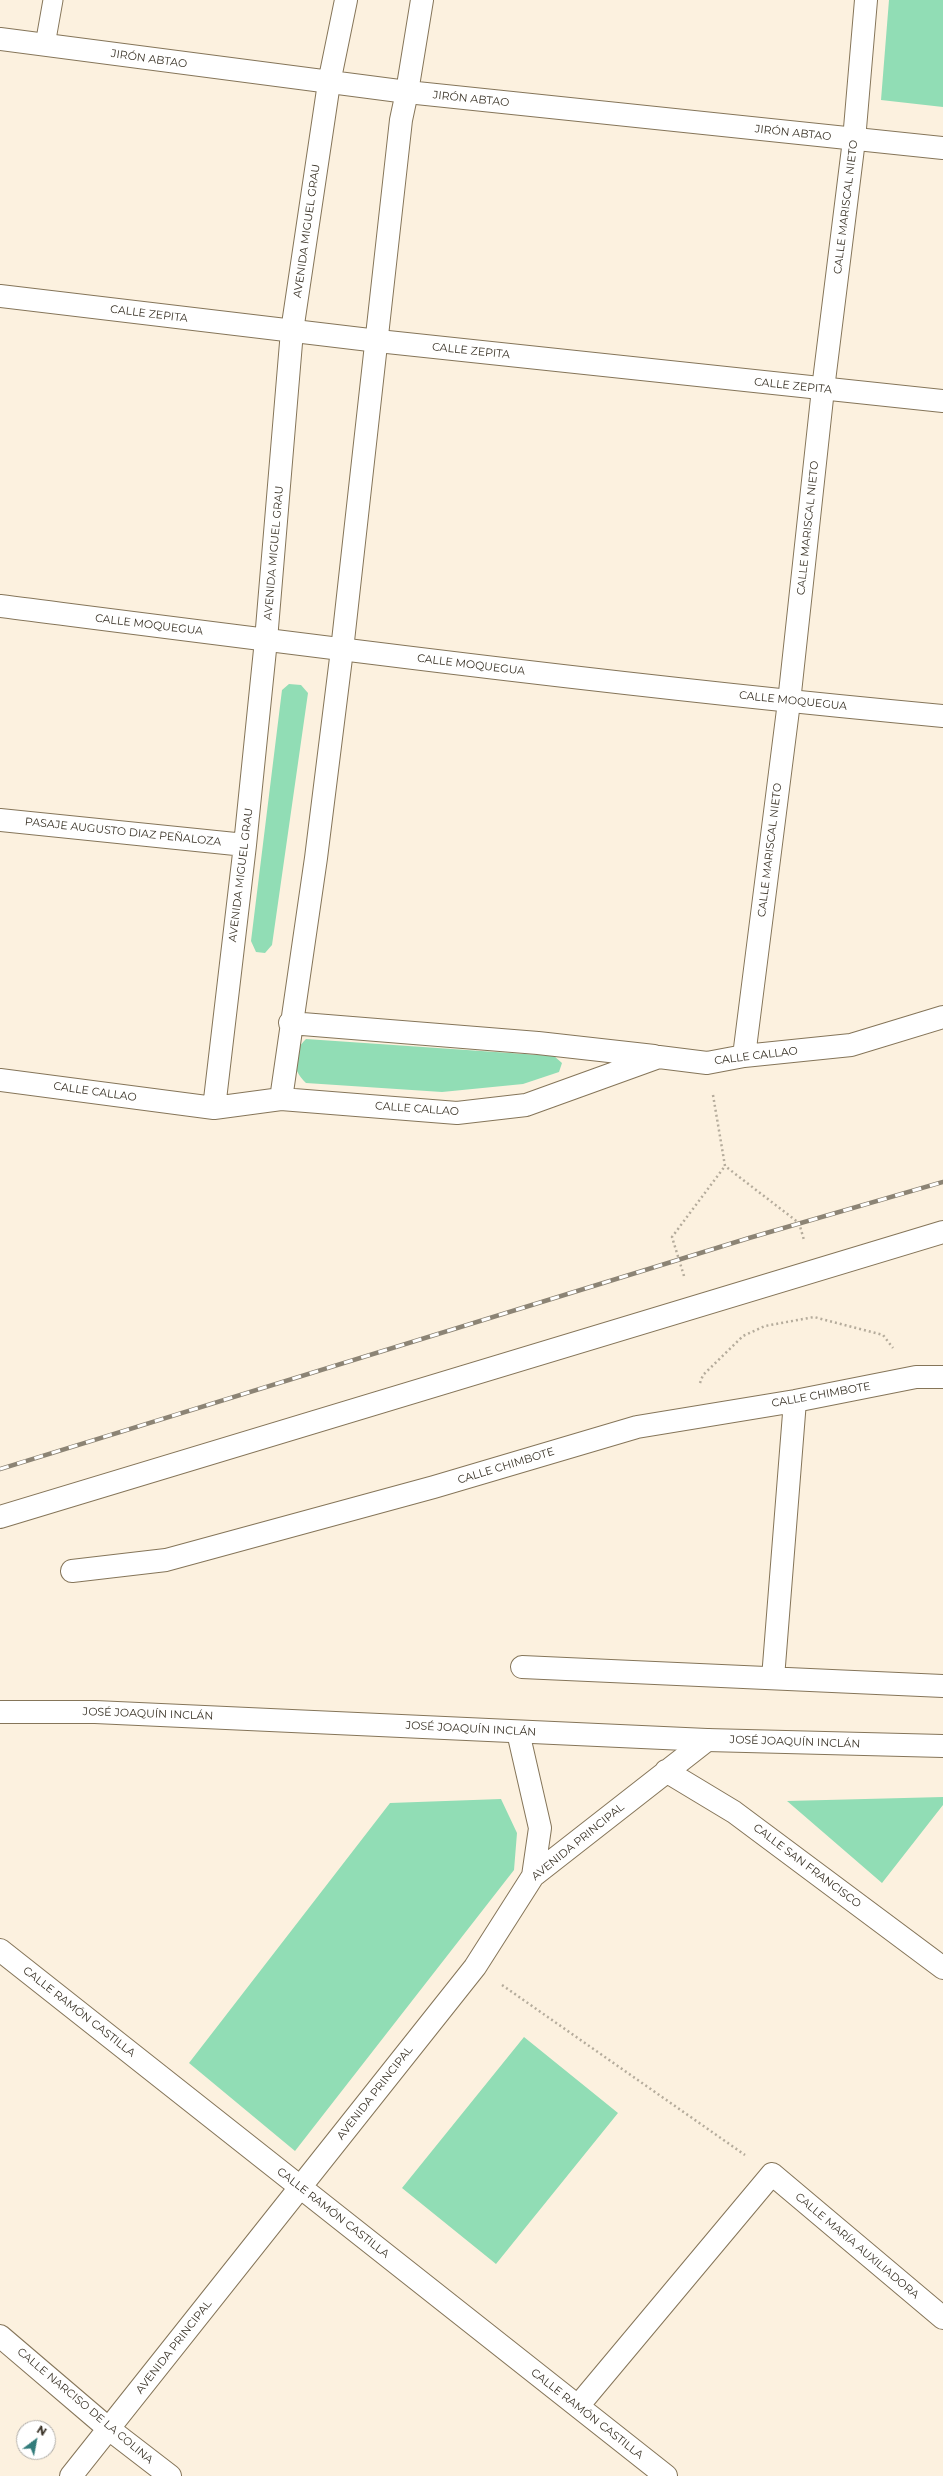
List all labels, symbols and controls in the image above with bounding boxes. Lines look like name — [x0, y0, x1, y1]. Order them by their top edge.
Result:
street label: JIRÓN ABTAO — [110, 47, 188, 71]
street label: JIRÓN ABTAO — [432, 88, 510, 110]
street label: JIRÓN ABTAO — [754, 122, 832, 144]
street label: CALLE MARISCAL NIETO — [831, 139, 861, 275]
street label: AVENIDA MIGUEL GRAU — [291, 163, 323, 299]
street label: CALLE ZEPITA — [109, 303, 189, 325]
street label: CALLE ZEPITA — [431, 340, 511, 362]
street label: CALLE ZEPITA — [753, 375, 833, 397]
street label: CALLE MARISCAL NIETO — [794, 460, 822, 596]
street label: AVENIDA MIGUEL GRAU — [262, 485, 286, 621]
street label: CALLE MOQUEGUA — [94, 612, 204, 638]
street label: CALLE MOQUEGUA — [416, 652, 526, 678]
street label: CALLE MOQUEGUA — [738, 689, 848, 713]
street label: CALLE MARISCAL NIETO — [755, 782, 785, 918]
street label: AVENIDA MIGUEL GRAU — [226, 807, 256, 943]
street label: PASAJE AUGUSTO DIAZ PEÑALOZA — [24, 815, 222, 849]
street label: CALLE CALLAO — [713, 1044, 799, 1068]
street label: CALLE CALLAO — [52, 1080, 138, 1104]
street label: CALLE CALLAO — [375, 1099, 459, 1119]
street label: CALLE CHIMBOTE — [770, 1380, 872, 1410]
street label: CALLE CHIMBOTE — [456, 1445, 556, 1487]
street label: JOSÉ JOAQUÍN INCLÁN — [83, 1705, 213, 1723]
street label: JOSÉ JOAQUÍN INCLÁN — [405, 1719, 537, 1739]
street label: JOSÉ JOAQUÍN INCLÁN — [730, 1733, 860, 1751]
street label: AVENIDA PRINCIPAL — [529, 1801, 627, 1883]
street label: CALLE SAN FRANCISCO — [751, 1821, 863, 1911]
street label: CALLE RAMÓN CASTILLA — [20, 1964, 138, 2060]
street label: AVENIDA PRINCIPAL — [334, 2044, 416, 2142]
street label: CALLE RAMÓN CASTILLA — [274, 2165, 392, 2261]
street label: CALLE MARÍA AUXILIADORA — [792, 2190, 922, 2302]
street label: AVENIDA PRINCIPAL — [133, 2298, 215, 2396]
street label: CALLE NARCISO DE LA COLINA — [14, 2345, 156, 2467]
street label: CALLE RAMÓN CASTILLA — [528, 2366, 646, 2462]
north arrow — [16, 2420, 56, 2460]

